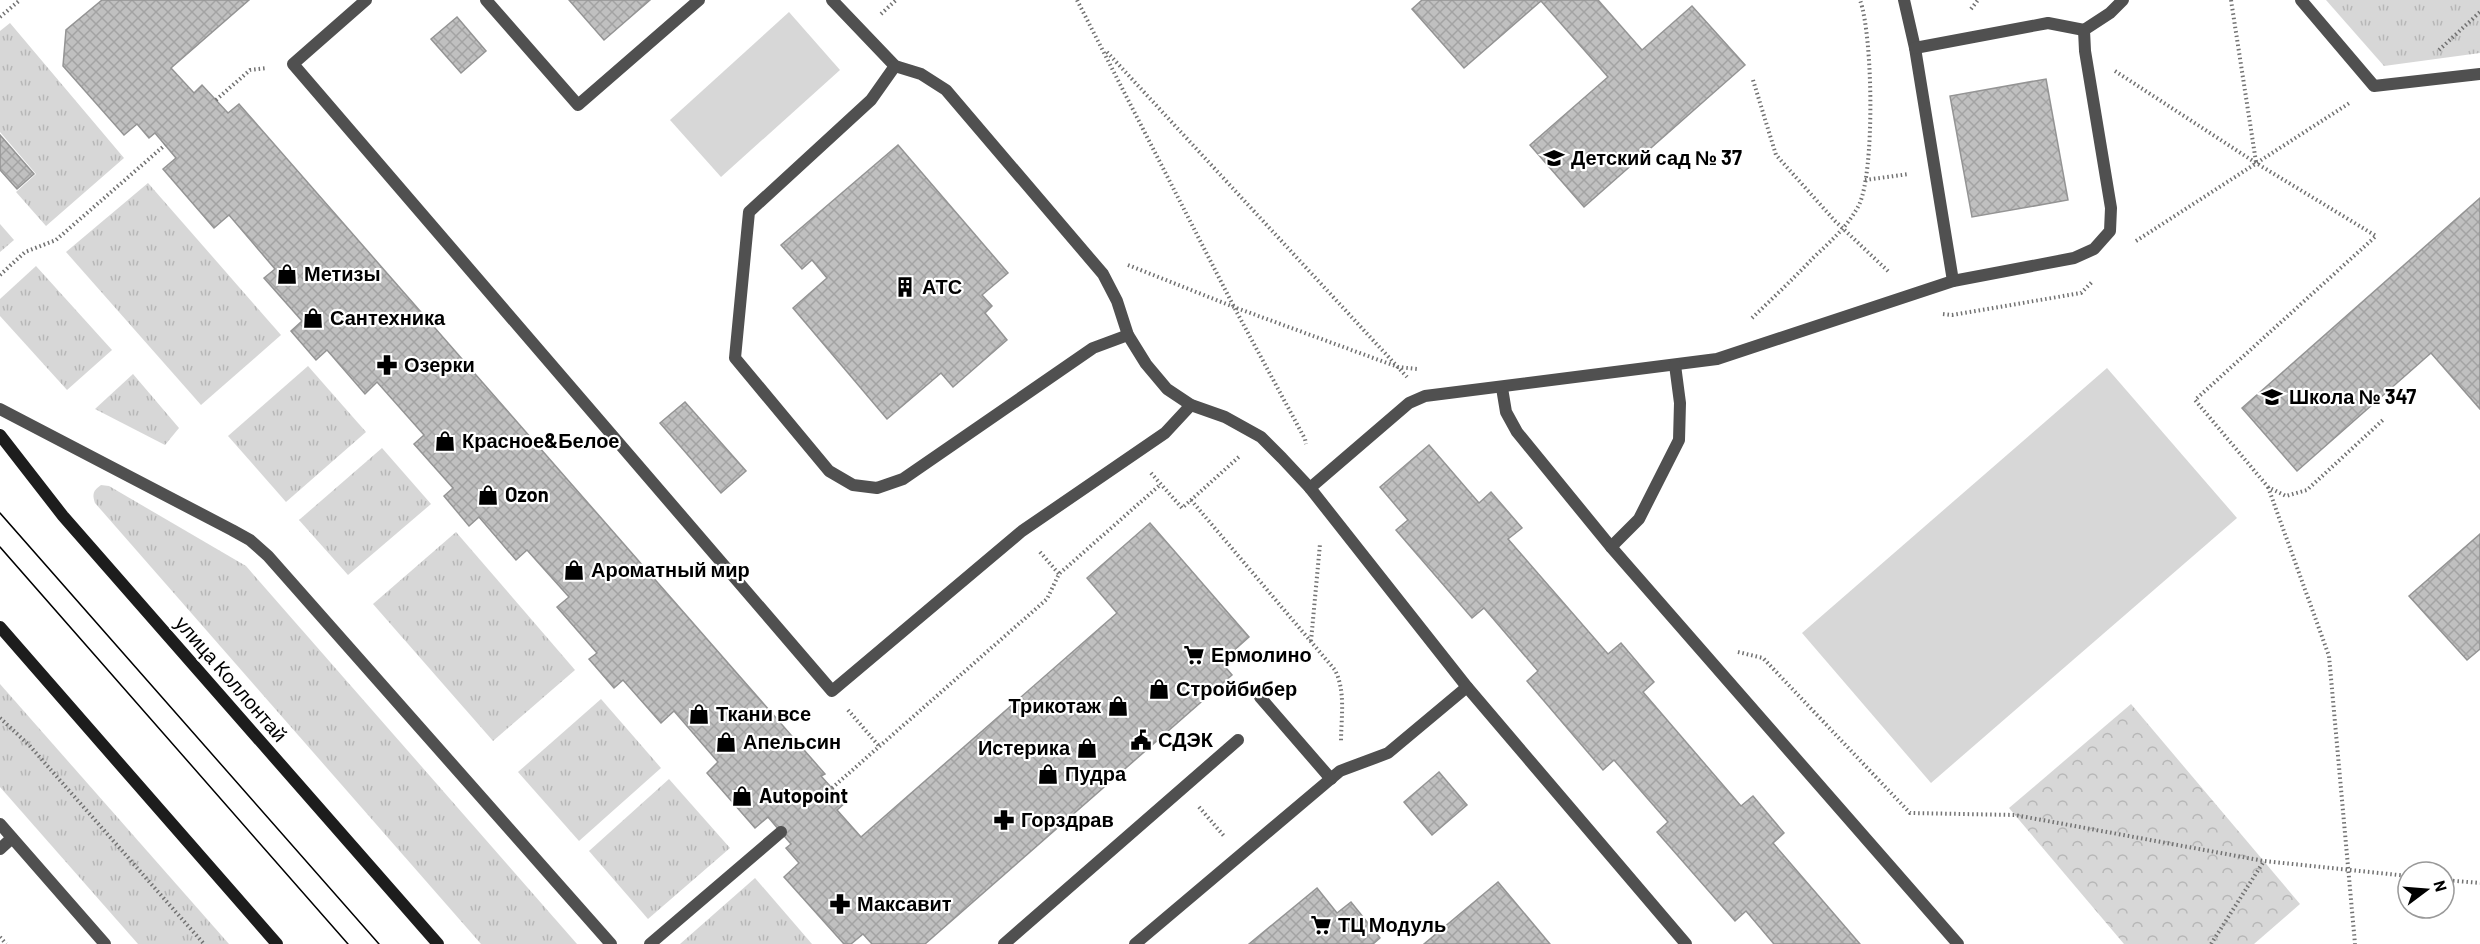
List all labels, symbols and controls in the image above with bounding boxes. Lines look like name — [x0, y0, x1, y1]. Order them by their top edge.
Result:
place label: Детский сад № 37 — [1571, 145, 1742, 169]
school or university icon: Детский сад № 37 — [1542, 146, 1566, 170]
place label: Метизы — [304, 261, 381, 285]
shop icon: Метизы — [275, 262, 299, 286]
place label: АТС — [922, 274, 962, 298]
building icon: АТС — [893, 275, 917, 299]
place label: Сантехника — [330, 305, 446, 329]
shop icon: Сантехника — [301, 306, 325, 330]
place label: Озерки — [404, 352, 475, 376]
pharmacy icon: Озерки — [375, 353, 399, 377]
place label: Школа № 347 — [2289, 384, 2416, 408]
school or university icon: Школа № 347 — [2260, 385, 2284, 409]
place label: Красное&Белое — [462, 428, 619, 452]
shop icon: Красное&Белое — [433, 429, 457, 453]
place label: Ozon — [505, 482, 549, 506]
shop icon: Ozon — [476, 483, 500, 507]
place label: Ароматный мир — [591, 557, 750, 581]
shop icon: Ароматный мир — [562, 558, 586, 582]
street label: улица Коллонтай — [171, 611, 293, 746]
place label: Ермолино — [1211, 642, 1312, 666]
supermarket icon: Ермолино — [1182, 643, 1206, 667]
place label: Стройбибер — [1176, 676, 1297, 700]
shop icon: Стройбибер — [1147, 677, 1171, 701]
place label: Трикотаж — [1008, 693, 1102, 717]
shop icon: Трикотаж — [1106, 694, 1130, 718]
place label: Ткани все — [716, 701, 811, 725]
shop icon: Ткани все — [687, 702, 711, 726]
place label: СДЭК — [1158, 727, 1214, 751]
public building icon: СДЭК — [1129, 728, 1153, 752]
place label: Апельсин — [743, 729, 841, 753]
shop icon: Апельсин — [714, 730, 738, 754]
place label: Истерика — [978, 735, 1071, 759]
shop icon: Истерика — [1075, 736, 1099, 760]
place label: Пудра — [1065, 761, 1127, 785]
shop icon: Пудра — [1036, 762, 1060, 786]
place label: Autopoint — [759, 783, 848, 807]
shop icon: Autopoint — [730, 784, 754, 808]
place label: Горздрав — [1021, 807, 1114, 831]
pharmacy icon: Горздрав — [992, 808, 1016, 832]
north arrow — [2396, 860, 2456, 920]
text: N — [2430, 878, 2451, 893]
place label: Максавит — [857, 891, 952, 915]
pharmacy icon: Максавит — [828, 892, 852, 916]
place label: ТЦ Модуль — [1338, 912, 1446, 936]
supermarket icon: ТЦ Модуль — [1309, 913, 1333, 937]

